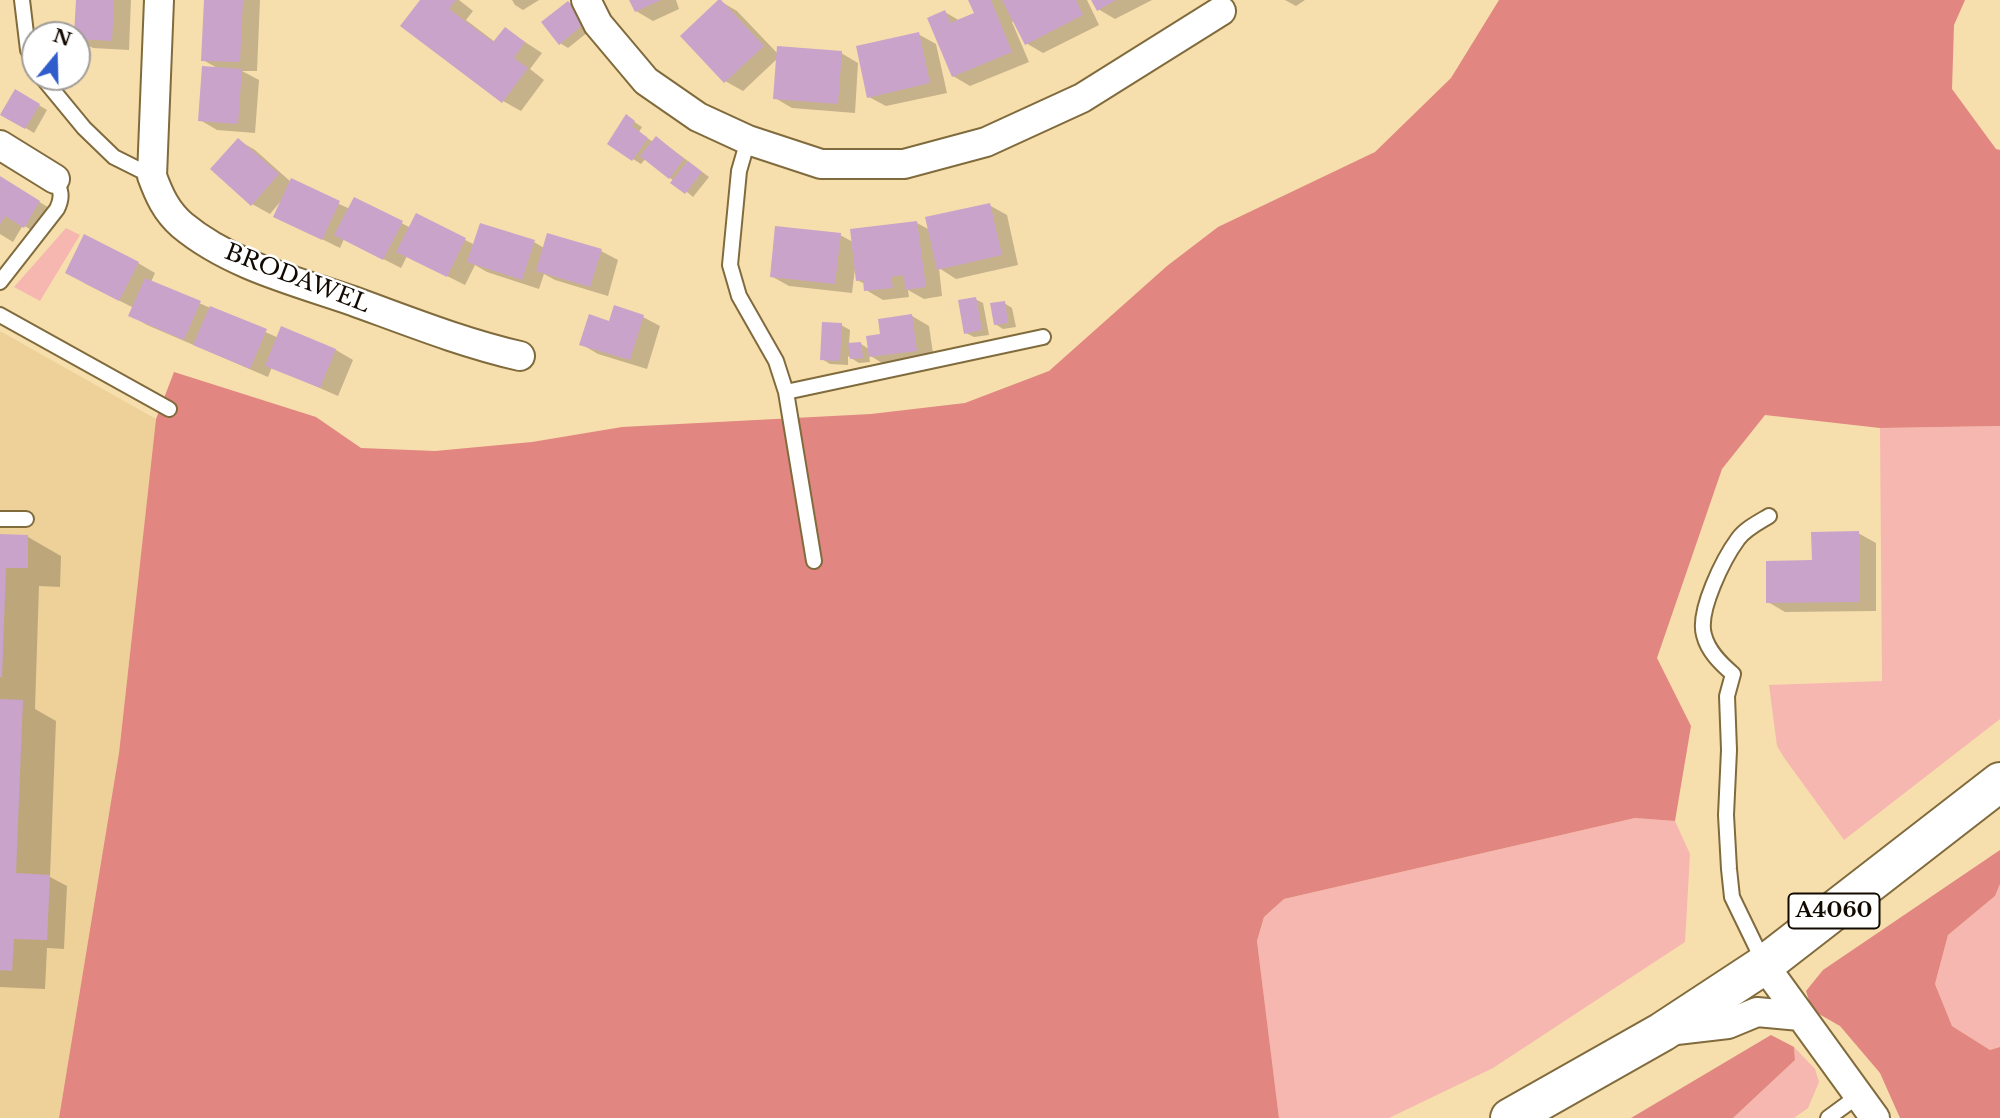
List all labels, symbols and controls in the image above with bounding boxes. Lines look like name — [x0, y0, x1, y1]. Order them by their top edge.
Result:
north arrow — [21, 21, 91, 91]
text: N — [50, 24, 75, 51]
street label: BRODAWEL — [221, 239, 373, 319]
road number: A4060 — [1788, 894, 1880, 928]

